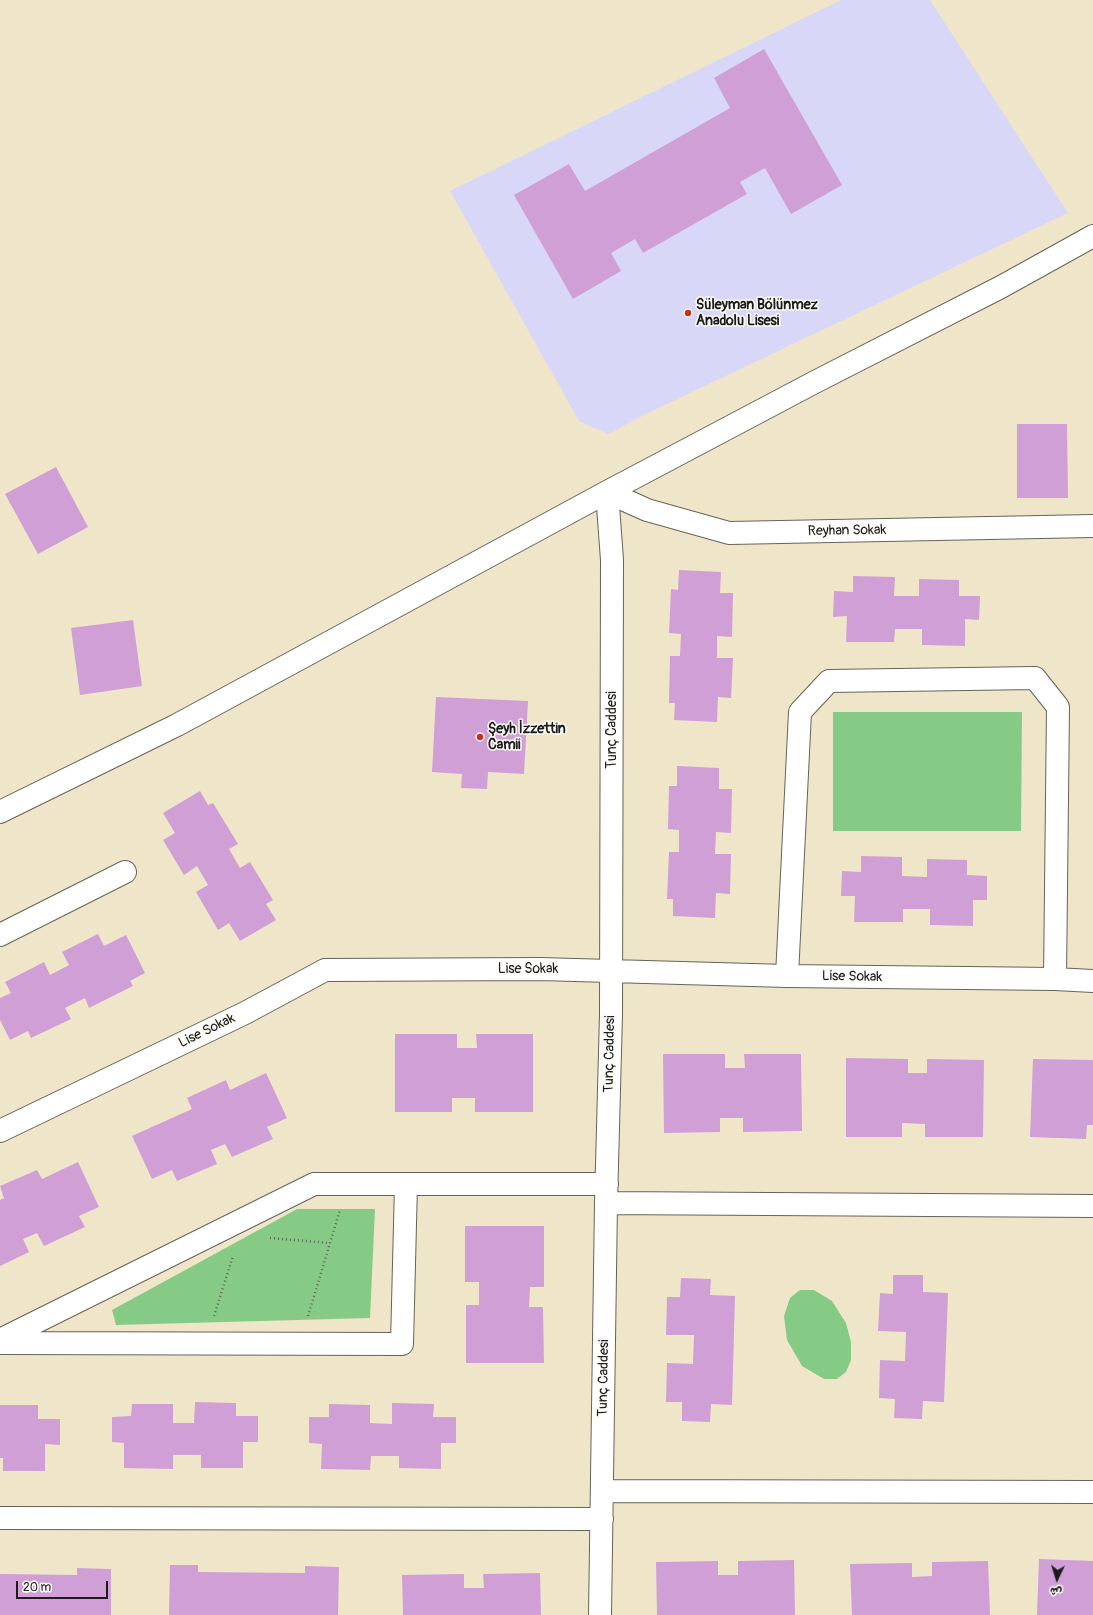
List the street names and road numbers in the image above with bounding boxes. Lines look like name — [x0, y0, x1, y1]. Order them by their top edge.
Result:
street label: Reyhan Sokak — [808, 522, 886, 540]
street label: Tunç Caddesi — [604, 691, 620, 769]
street label: Lise Sokak — [498, 961, 558, 977]
street label: Lise Sokak — [822, 968, 882, 986]
street label: Lise Sokak — [176, 1010, 238, 1052]
street label: Tunç Caddesi — [601, 1015, 619, 1093]
street label: Tunç Caddesi — [595, 1339, 613, 1417]

